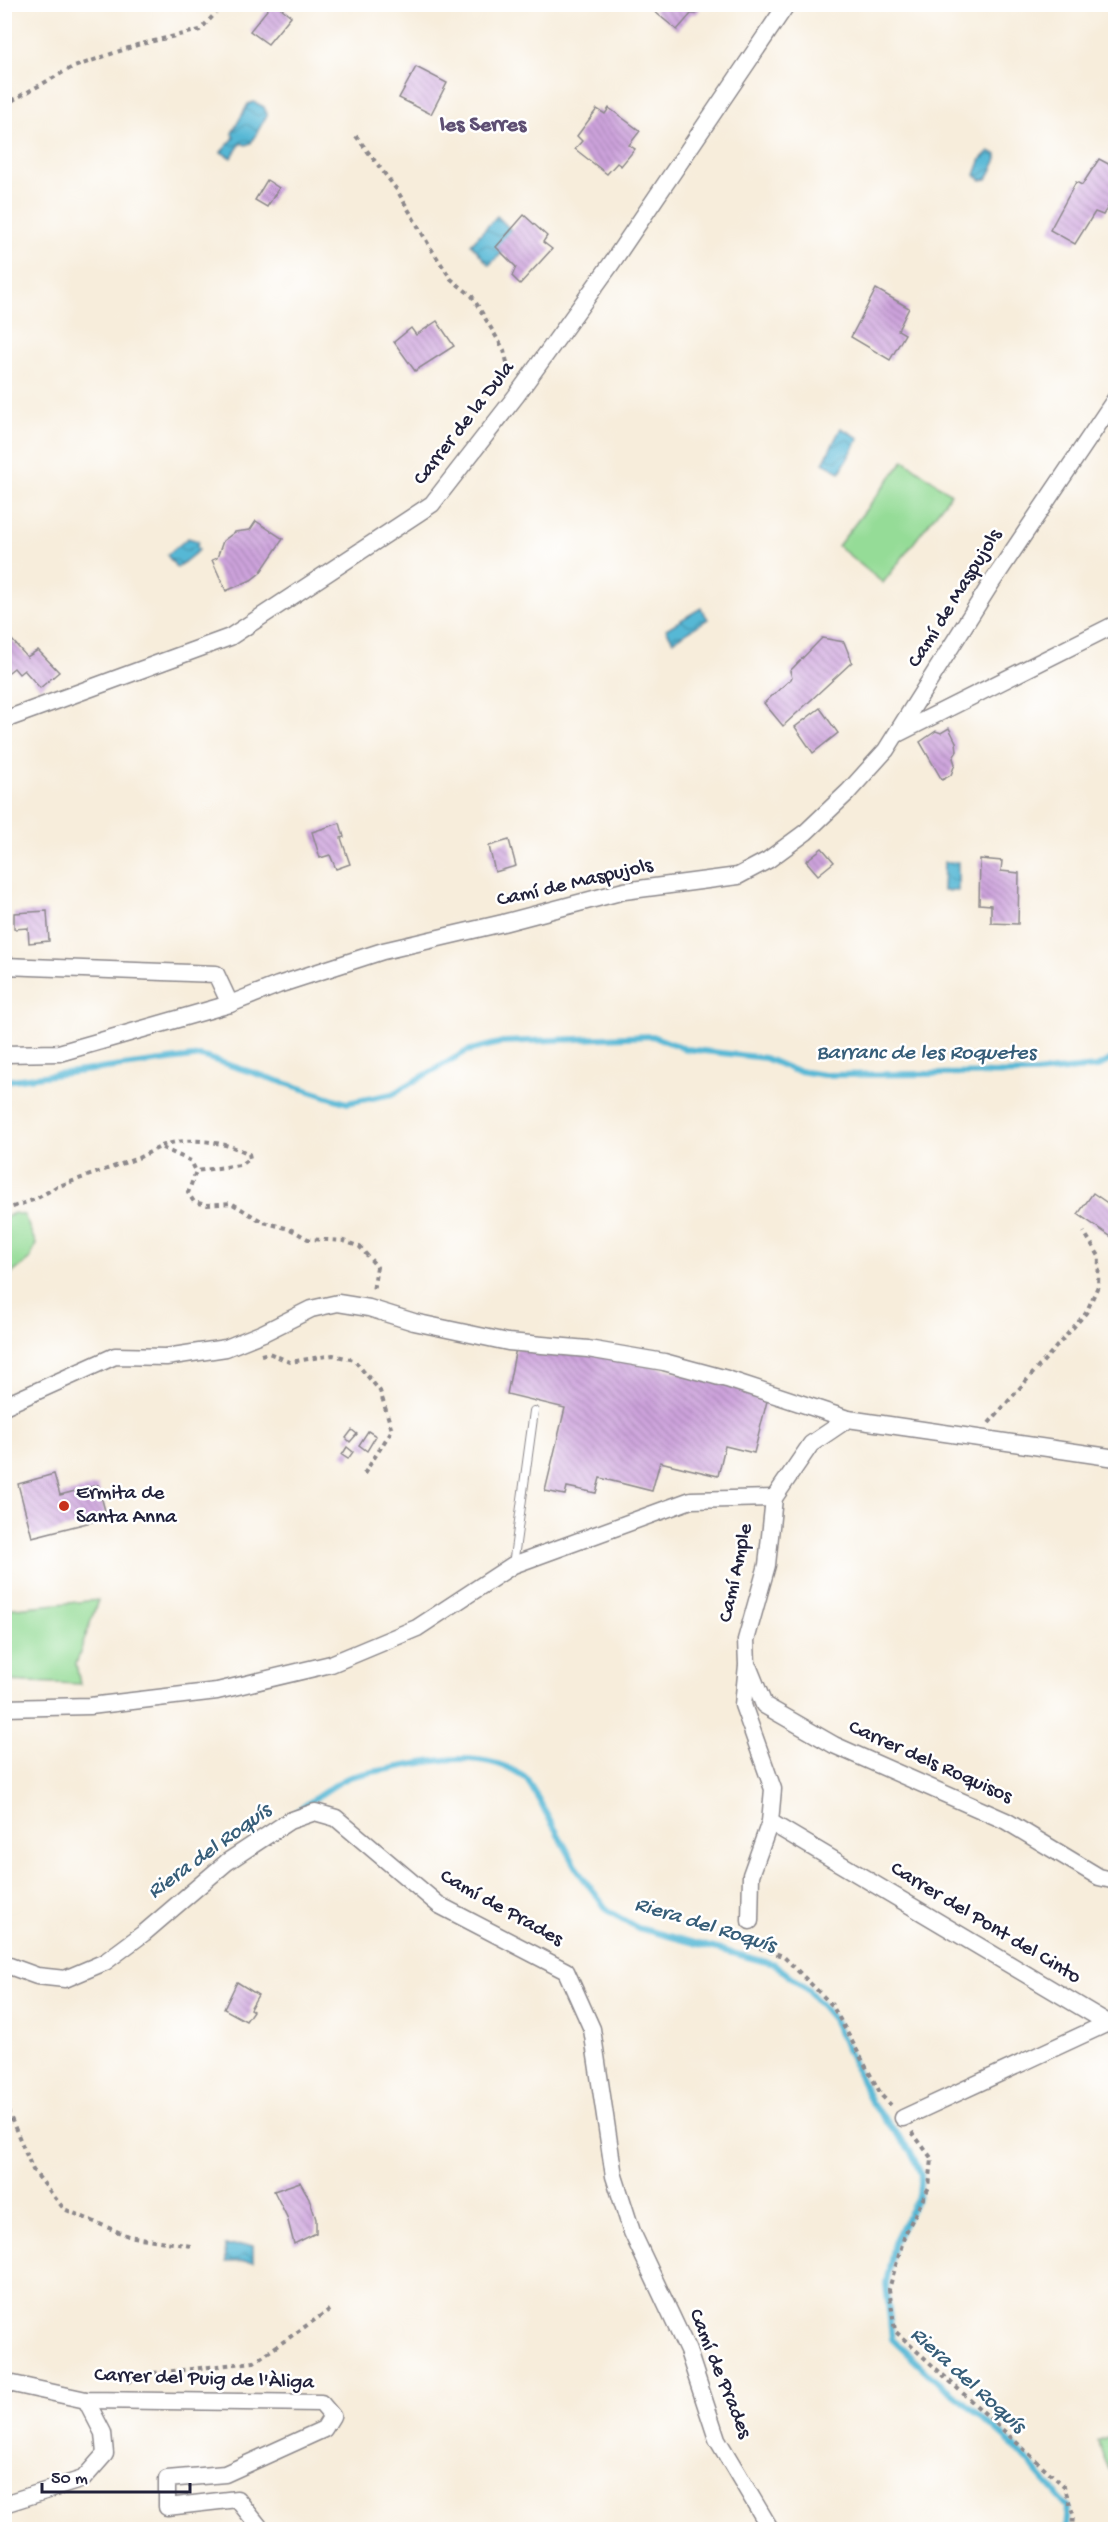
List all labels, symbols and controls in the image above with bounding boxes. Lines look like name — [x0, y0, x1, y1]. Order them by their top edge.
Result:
district label: les Serres — [439, 113, 528, 139]
street label: Carrer de la Dula — [409, 356, 522, 491]
street label: Camí de Maspujols — [903, 524, 1009, 673]
street label: Camí de Maspujols — [495, 854, 657, 914]
water label: Barranc de les Roquetes — [816, 1041, 1038, 1067]
place label: Ermita de Santa Anna — [76, 1482, 178, 1531]
marker: Ermita de Santa Anna — [57, 1499, 71, 1513]
street label: Camí Ample — [714, 1520, 760, 1625]
street label: Carrer dels Roquisos — [844, 1716, 1017, 1811]
water label: Riera del Roquís — [143, 1797, 278, 1906]
street label: Carrer del Pont del Cinto — [885, 1857, 1085, 1991]
street label: Camí de Prades — [435, 1865, 568, 1954]
water label: Riera del Roquís — [631, 1892, 781, 1960]
street label: Camí de Prades — [682, 2306, 757, 2443]
water label: Riera del Roquís — [904, 2322, 1032, 2441]
street label: Carrer del Puig de l'Àliga — [94, 2363, 316, 2396]
scale bar — [42, 2456, 190, 2494]
text: 50 m — [51, 2469, 88, 2490]

